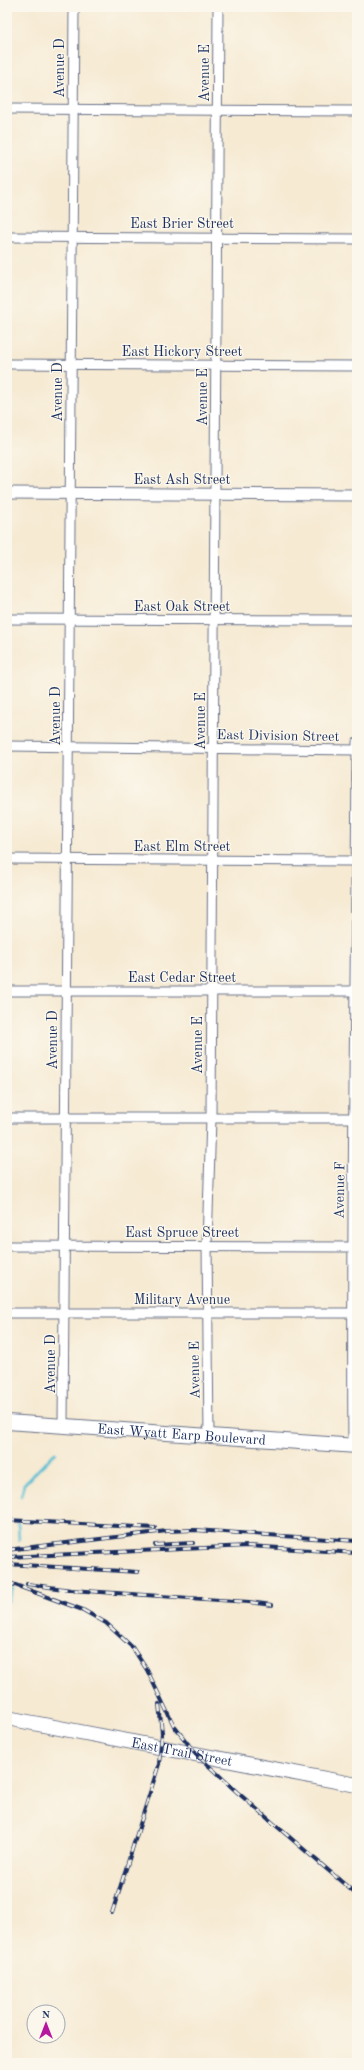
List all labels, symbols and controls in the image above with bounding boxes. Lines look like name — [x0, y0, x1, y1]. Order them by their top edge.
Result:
street label: Avenue D — [53, 38, 67, 98]
street label: Avenue E — [198, 44, 212, 102]
street label: East Brier Street — [130, 217, 234, 231]
street label: East Hickory Street — [122, 345, 242, 359]
street label: Avenue D — [51, 362, 65, 422]
street label: Avenue E — [196, 368, 210, 426]
street label: East Ash Street — [134, 473, 231, 487]
street label: East Oak Street — [134, 600, 230, 614]
street label: Avenue D — [49, 686, 63, 746]
street label: Avenue E — [194, 692, 208, 750]
street label: East Division Street — [216, 728, 340, 744]
street label: East Elm Street — [133, 840, 231, 854]
street label: East Cedar Street — [128, 971, 236, 985]
street label: Avenue D — [46, 1010, 60, 1070]
street label: Avenue E — [191, 1016, 205, 1074]
street label: Avenue F — [332, 1161, 348, 1219]
street label: East Spruce Street — [125, 1226, 239, 1240]
street label: Military Avenue — [134, 1293, 230, 1307]
street label: Avenue D — [44, 1334, 58, 1394]
street label: Avenue E — [187, 1341, 203, 1399]
street label: East Wyatt Earp Boulevard — [97, 1422, 266, 1448]
street label: East Trail Street — [130, 1736, 234, 1769]
north arrow — [26, 2004, 66, 2044]
text: N — [42, 2010, 51, 2021]

